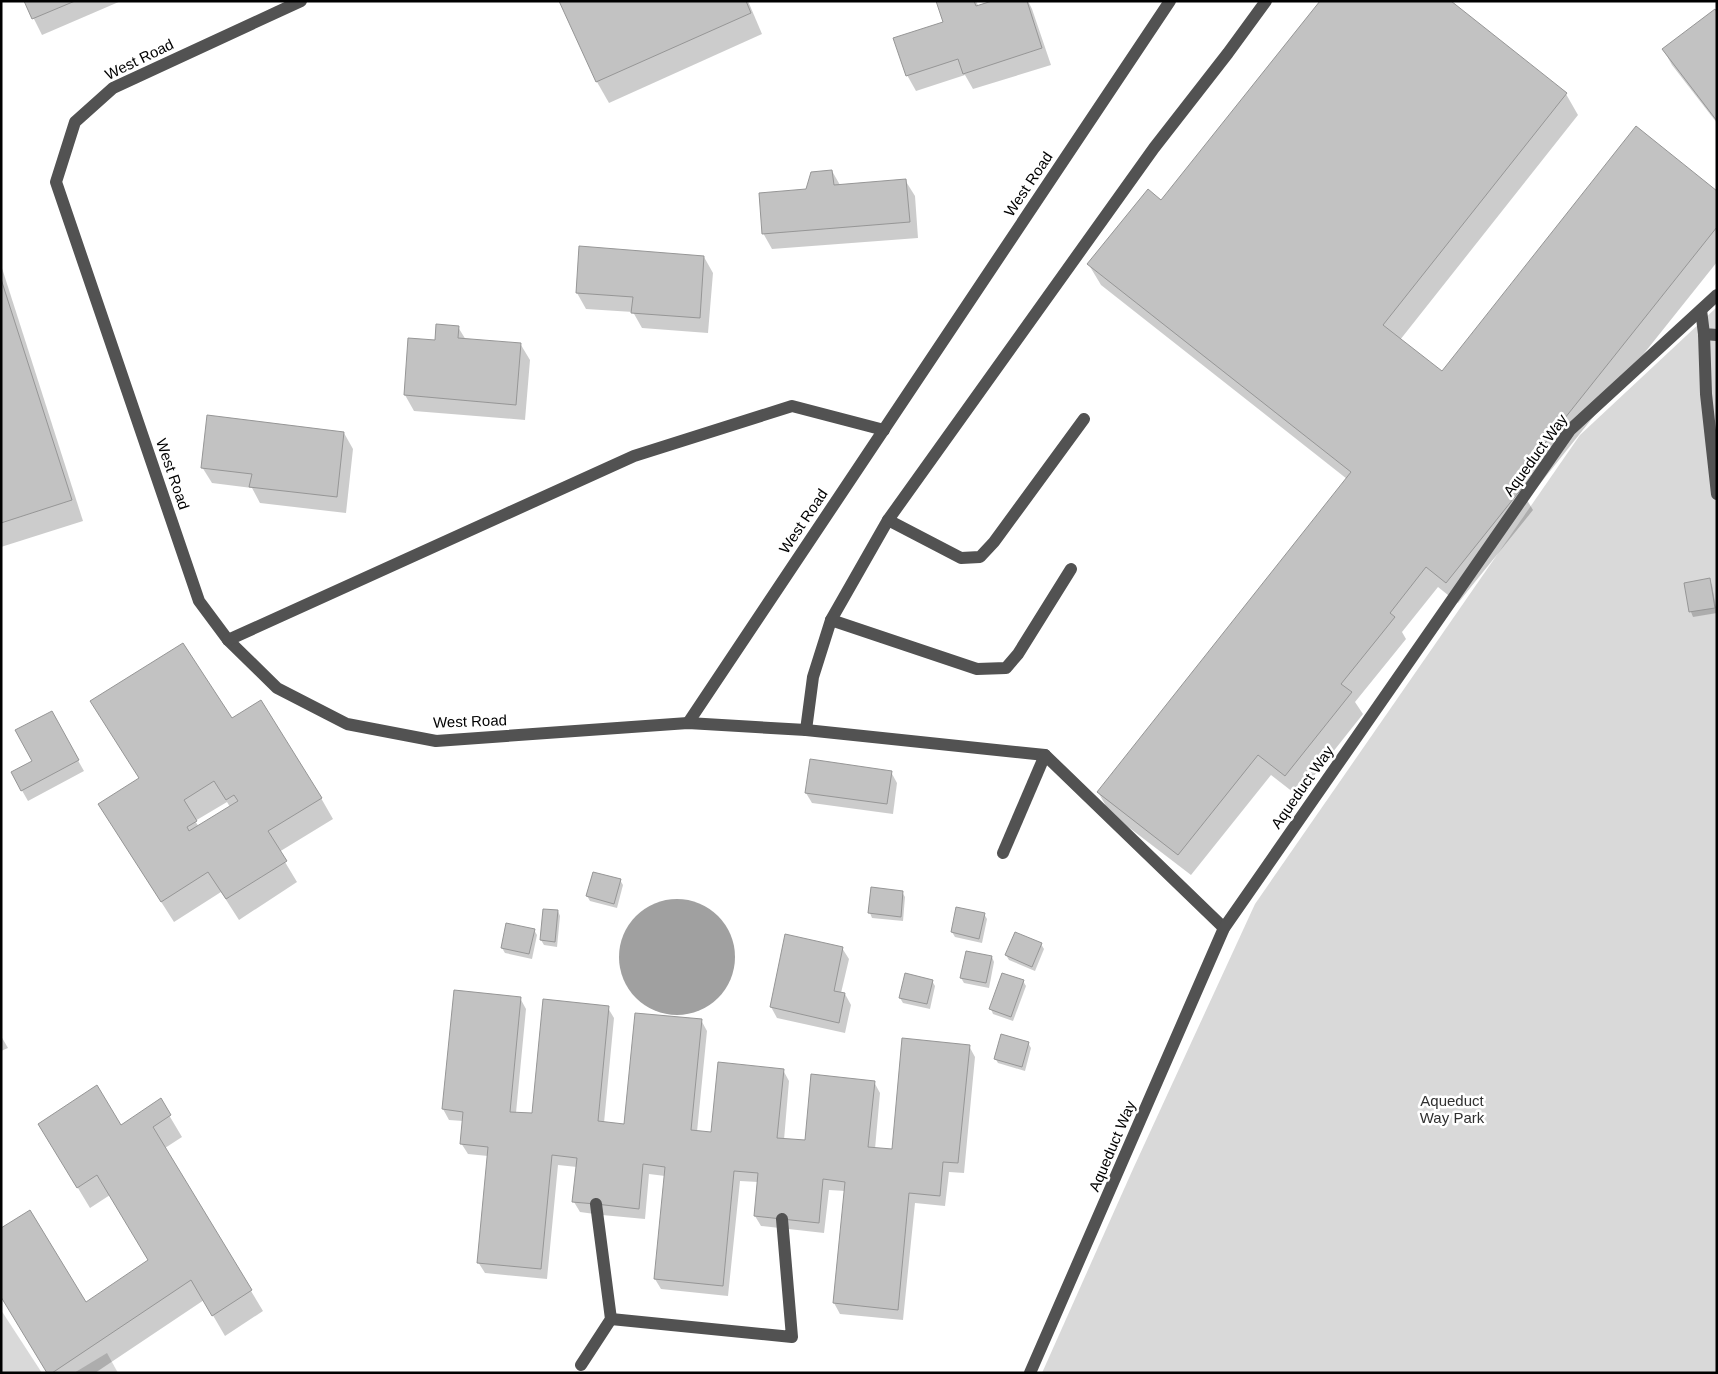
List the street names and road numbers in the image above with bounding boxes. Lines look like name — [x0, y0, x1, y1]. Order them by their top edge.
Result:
street label: West Road — [102, 35, 176, 83]
street label: West Road — [1000, 149, 1056, 219]
street label: Aqueduct Way — [1500, 410, 1571, 499]
street label: West Road — [153, 436, 193, 512]
street label: West Road — [775, 486, 831, 556]
street label: West Road — [433, 711, 507, 731]
street label: Aqueduct Way — [1267, 742, 1337, 832]
street label: Aqueduct Way — [1085, 1098, 1139, 1194]

